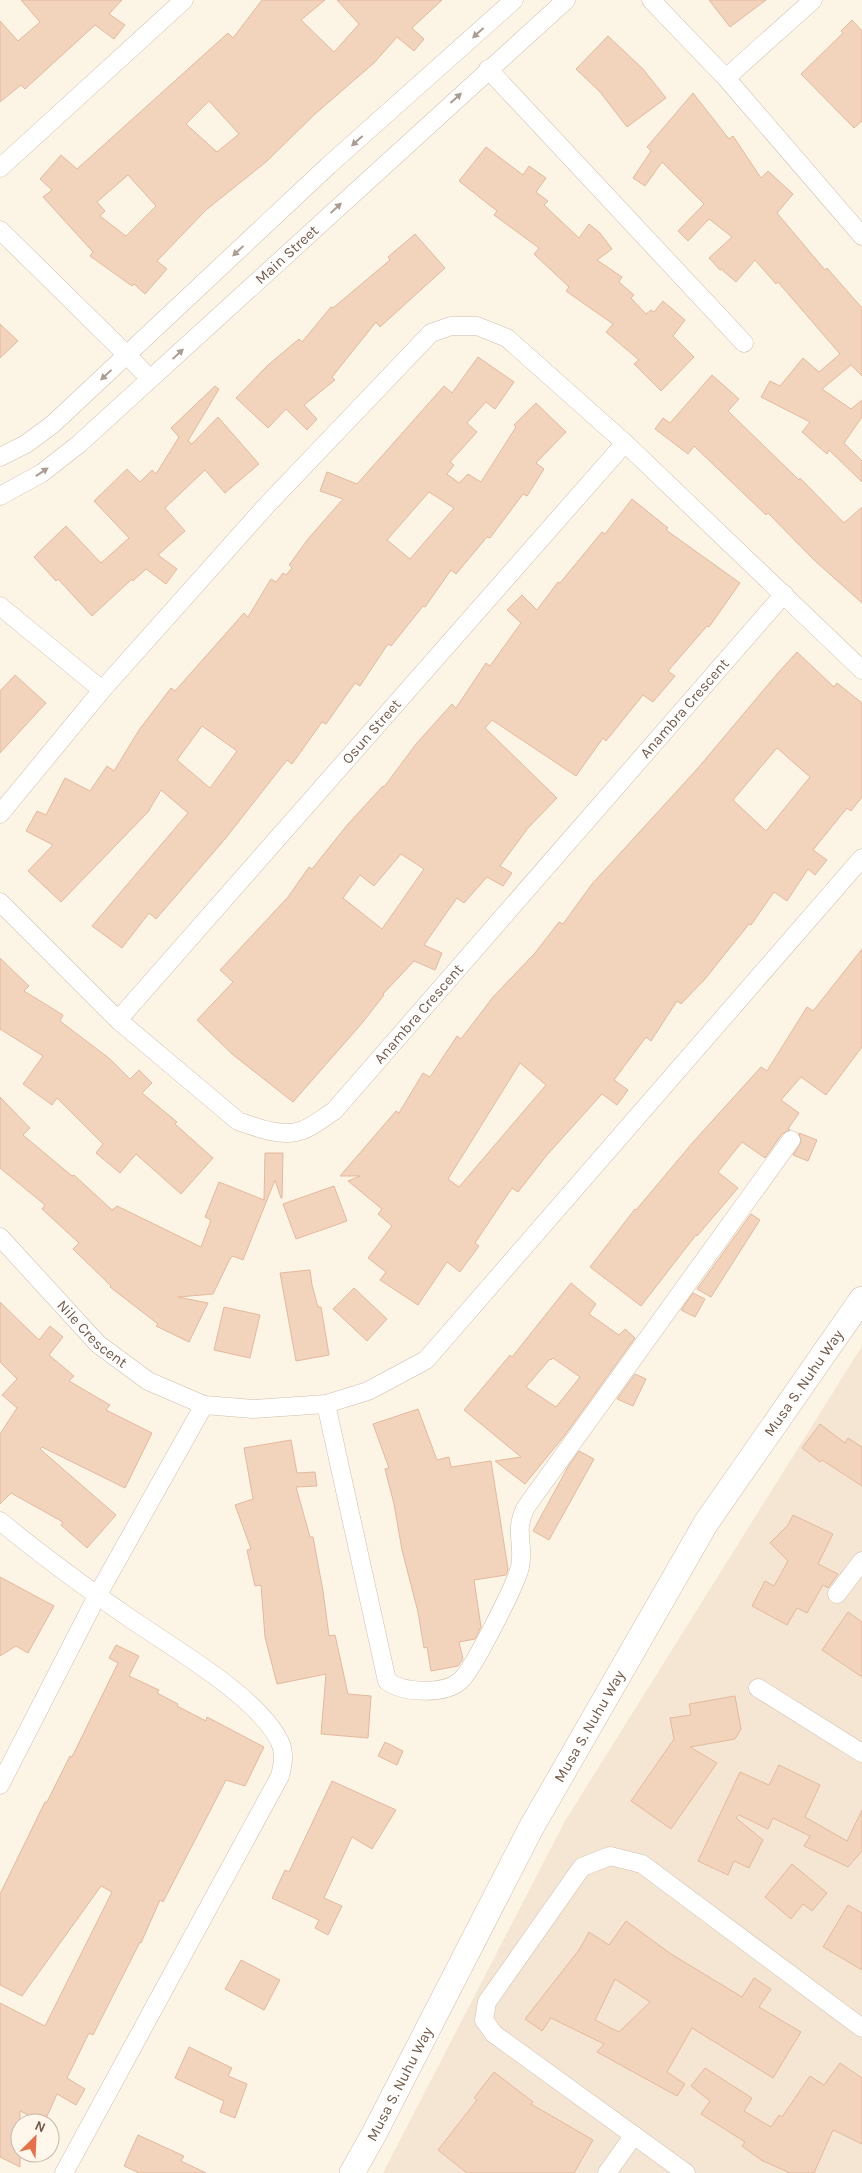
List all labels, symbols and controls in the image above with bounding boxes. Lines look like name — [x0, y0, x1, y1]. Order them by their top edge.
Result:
one-way arrow — [471, 27, 484, 38]
one-way arrow — [449, 93, 462, 104]
one-way arrow — [351, 135, 363, 147]
one-way arrow — [330, 202, 342, 214]
street label: Main Street — [251, 221, 322, 288]
one-way arrow — [232, 245, 244, 257]
one-way arrow — [171, 348, 183, 360]
one-way arrow — [100, 369, 113, 380]
one-way arrow — [35, 467, 49, 477]
street label: Anambra Crescent — [636, 654, 733, 762]
street label: Osun Street — [338, 695, 405, 768]
street label: Anambra Crescent — [370, 960, 467, 1067]
street label: Nile Crescent — [53, 1296, 131, 1372]
street label: Musa S. Nuhu Way — [760, 1326, 847, 1440]
street label: Musa S. Nuhu Way — [550, 1667, 629, 1785]
street label: Musa S. Nuhu Way — [363, 2024, 436, 2144]
north arrow — [10, 2113, 60, 2163]
text: N — [32, 2117, 48, 2136]

